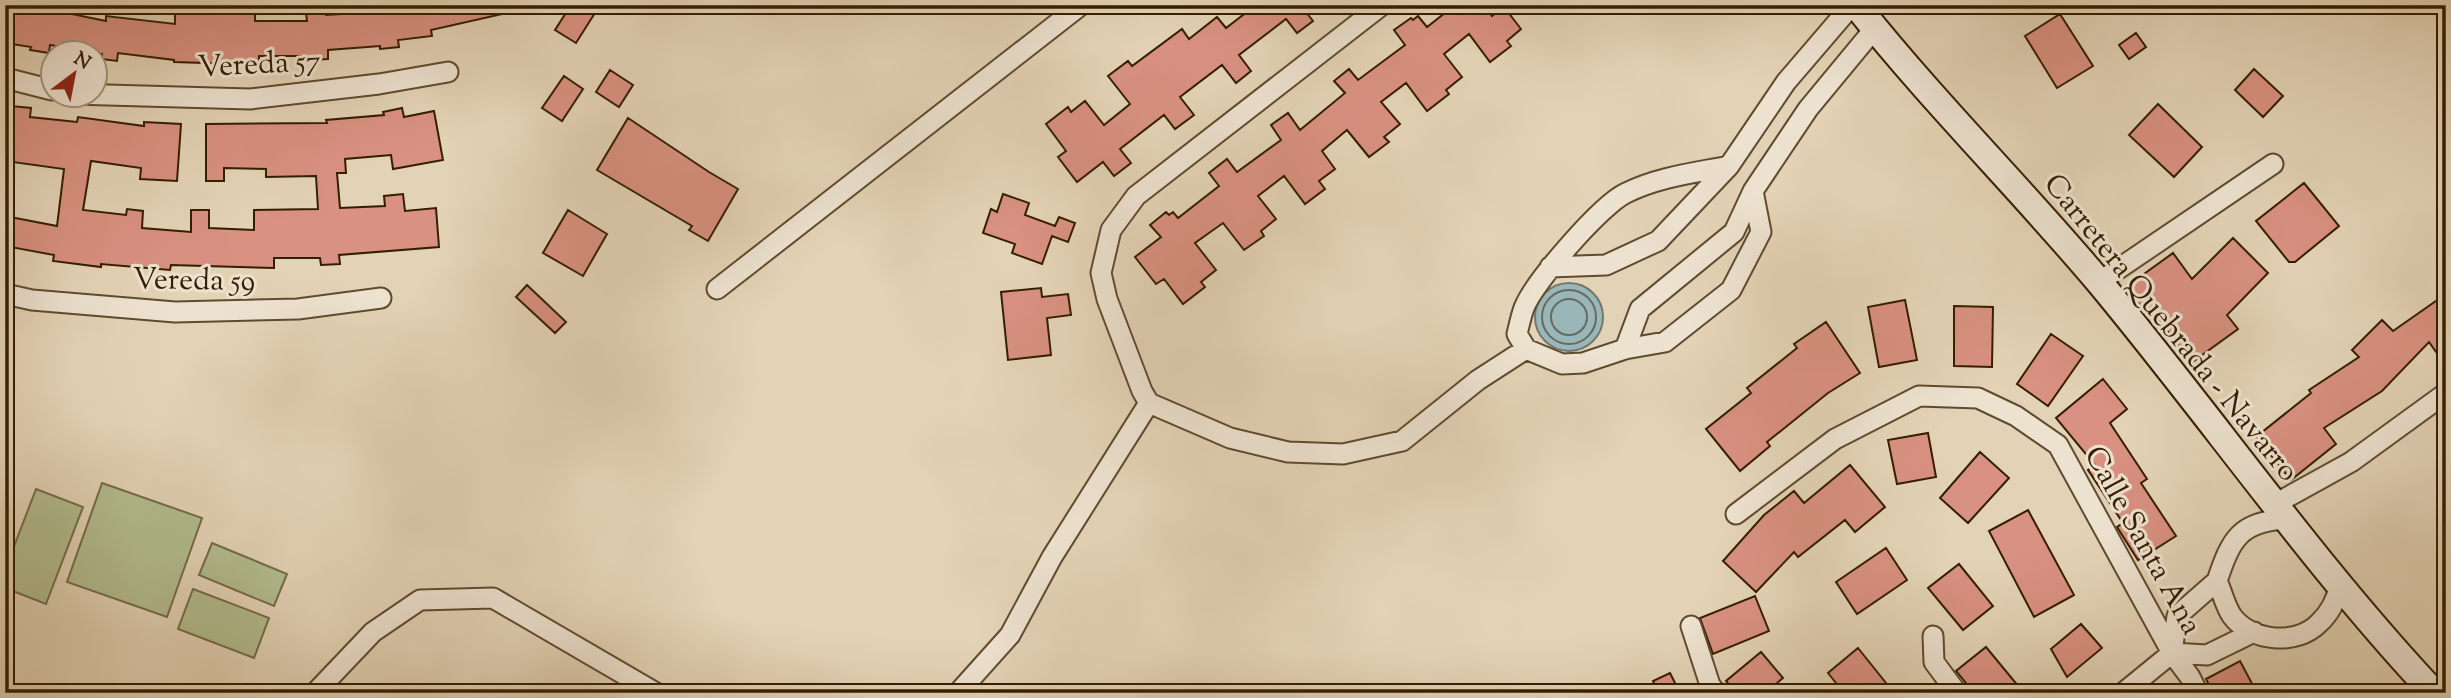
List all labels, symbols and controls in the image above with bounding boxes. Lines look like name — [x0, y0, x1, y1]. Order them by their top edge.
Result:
north arrow — [38, 38, 108, 108]
street label: Vereda 57 — [197, 41, 322, 90]
text: N — [68, 46, 95, 77]
street label: Carretera Quebrada - Navarro — [2032, 165, 2308, 492]
street label: Vereda 59 — [132, 259, 256, 304]
street label: Calle Santa Ana — [2072, 439, 2212, 644]

